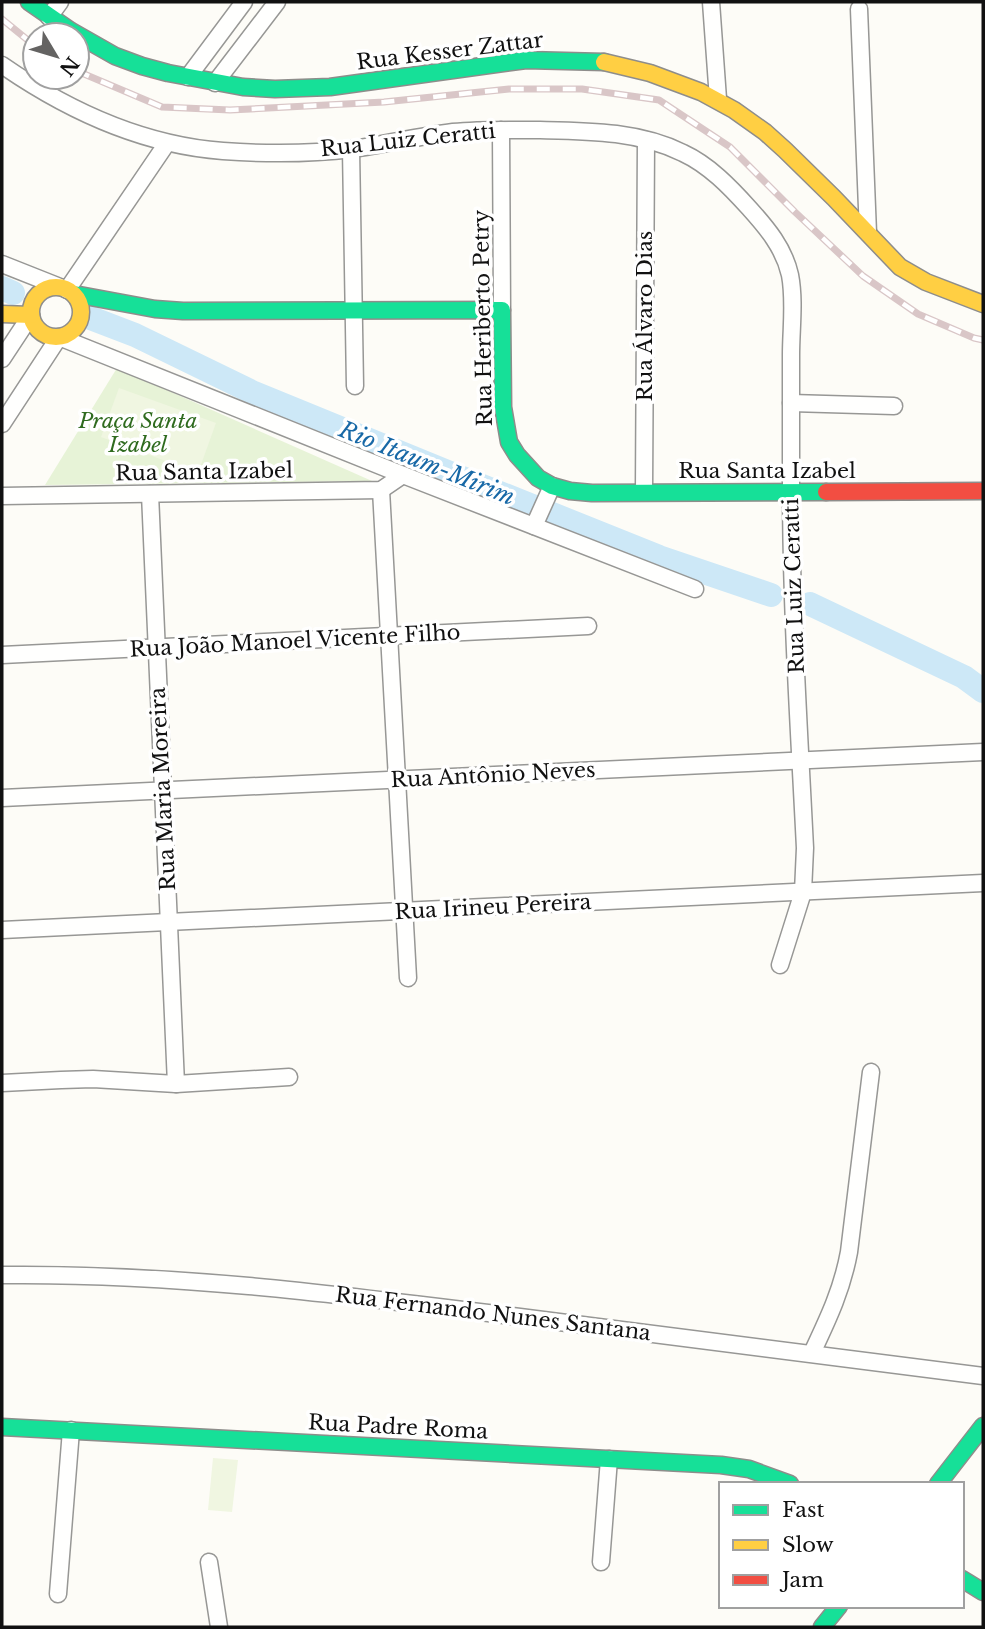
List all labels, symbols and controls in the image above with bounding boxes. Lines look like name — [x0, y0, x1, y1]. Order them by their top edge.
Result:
north arrow — [21, 21, 91, 91]
street label: Rua Kesser Zattar — [355, 27, 545, 75]
text: N — [54, 52, 84, 80]
street label: Rua Luiz Ceratti — [319, 118, 497, 162]
street label: Rua Heriberto Petry — [468, 209, 498, 427]
street label: Rua Álvaro Dias — [632, 231, 658, 401]
park label: Praça Santa Izabel — [78, 408, 197, 458]
water label: Rio Itaum-Mirim — [334, 415, 519, 511]
street label: Rua Santa Izabel — [115, 457, 293, 487]
street label: Rua Santa Izabel — [678, 458, 856, 484]
street label: Rua Luiz Ceratti — [778, 498, 810, 674]
street label: Rua João Manoel Vicente Filho — [129, 619, 461, 663]
street label: Rua Maria Moreira — [145, 686, 181, 891]
street label: Rua Antônio Neves — [390, 757, 596, 793]
street label: Rua Irineu Pereira — [394, 889, 592, 925]
street label: Rua Fernando Nunes Santana — [334, 1282, 653, 1346]
street label: Rua Padre Roma — [307, 1409, 489, 1445]
legend — [719, 1482, 964, 1608]
text: Fast — [782, 1497, 824, 1523]
text: Slow — [782, 1532, 834, 1558]
text: Jam — [779, 1567, 824, 1593]

